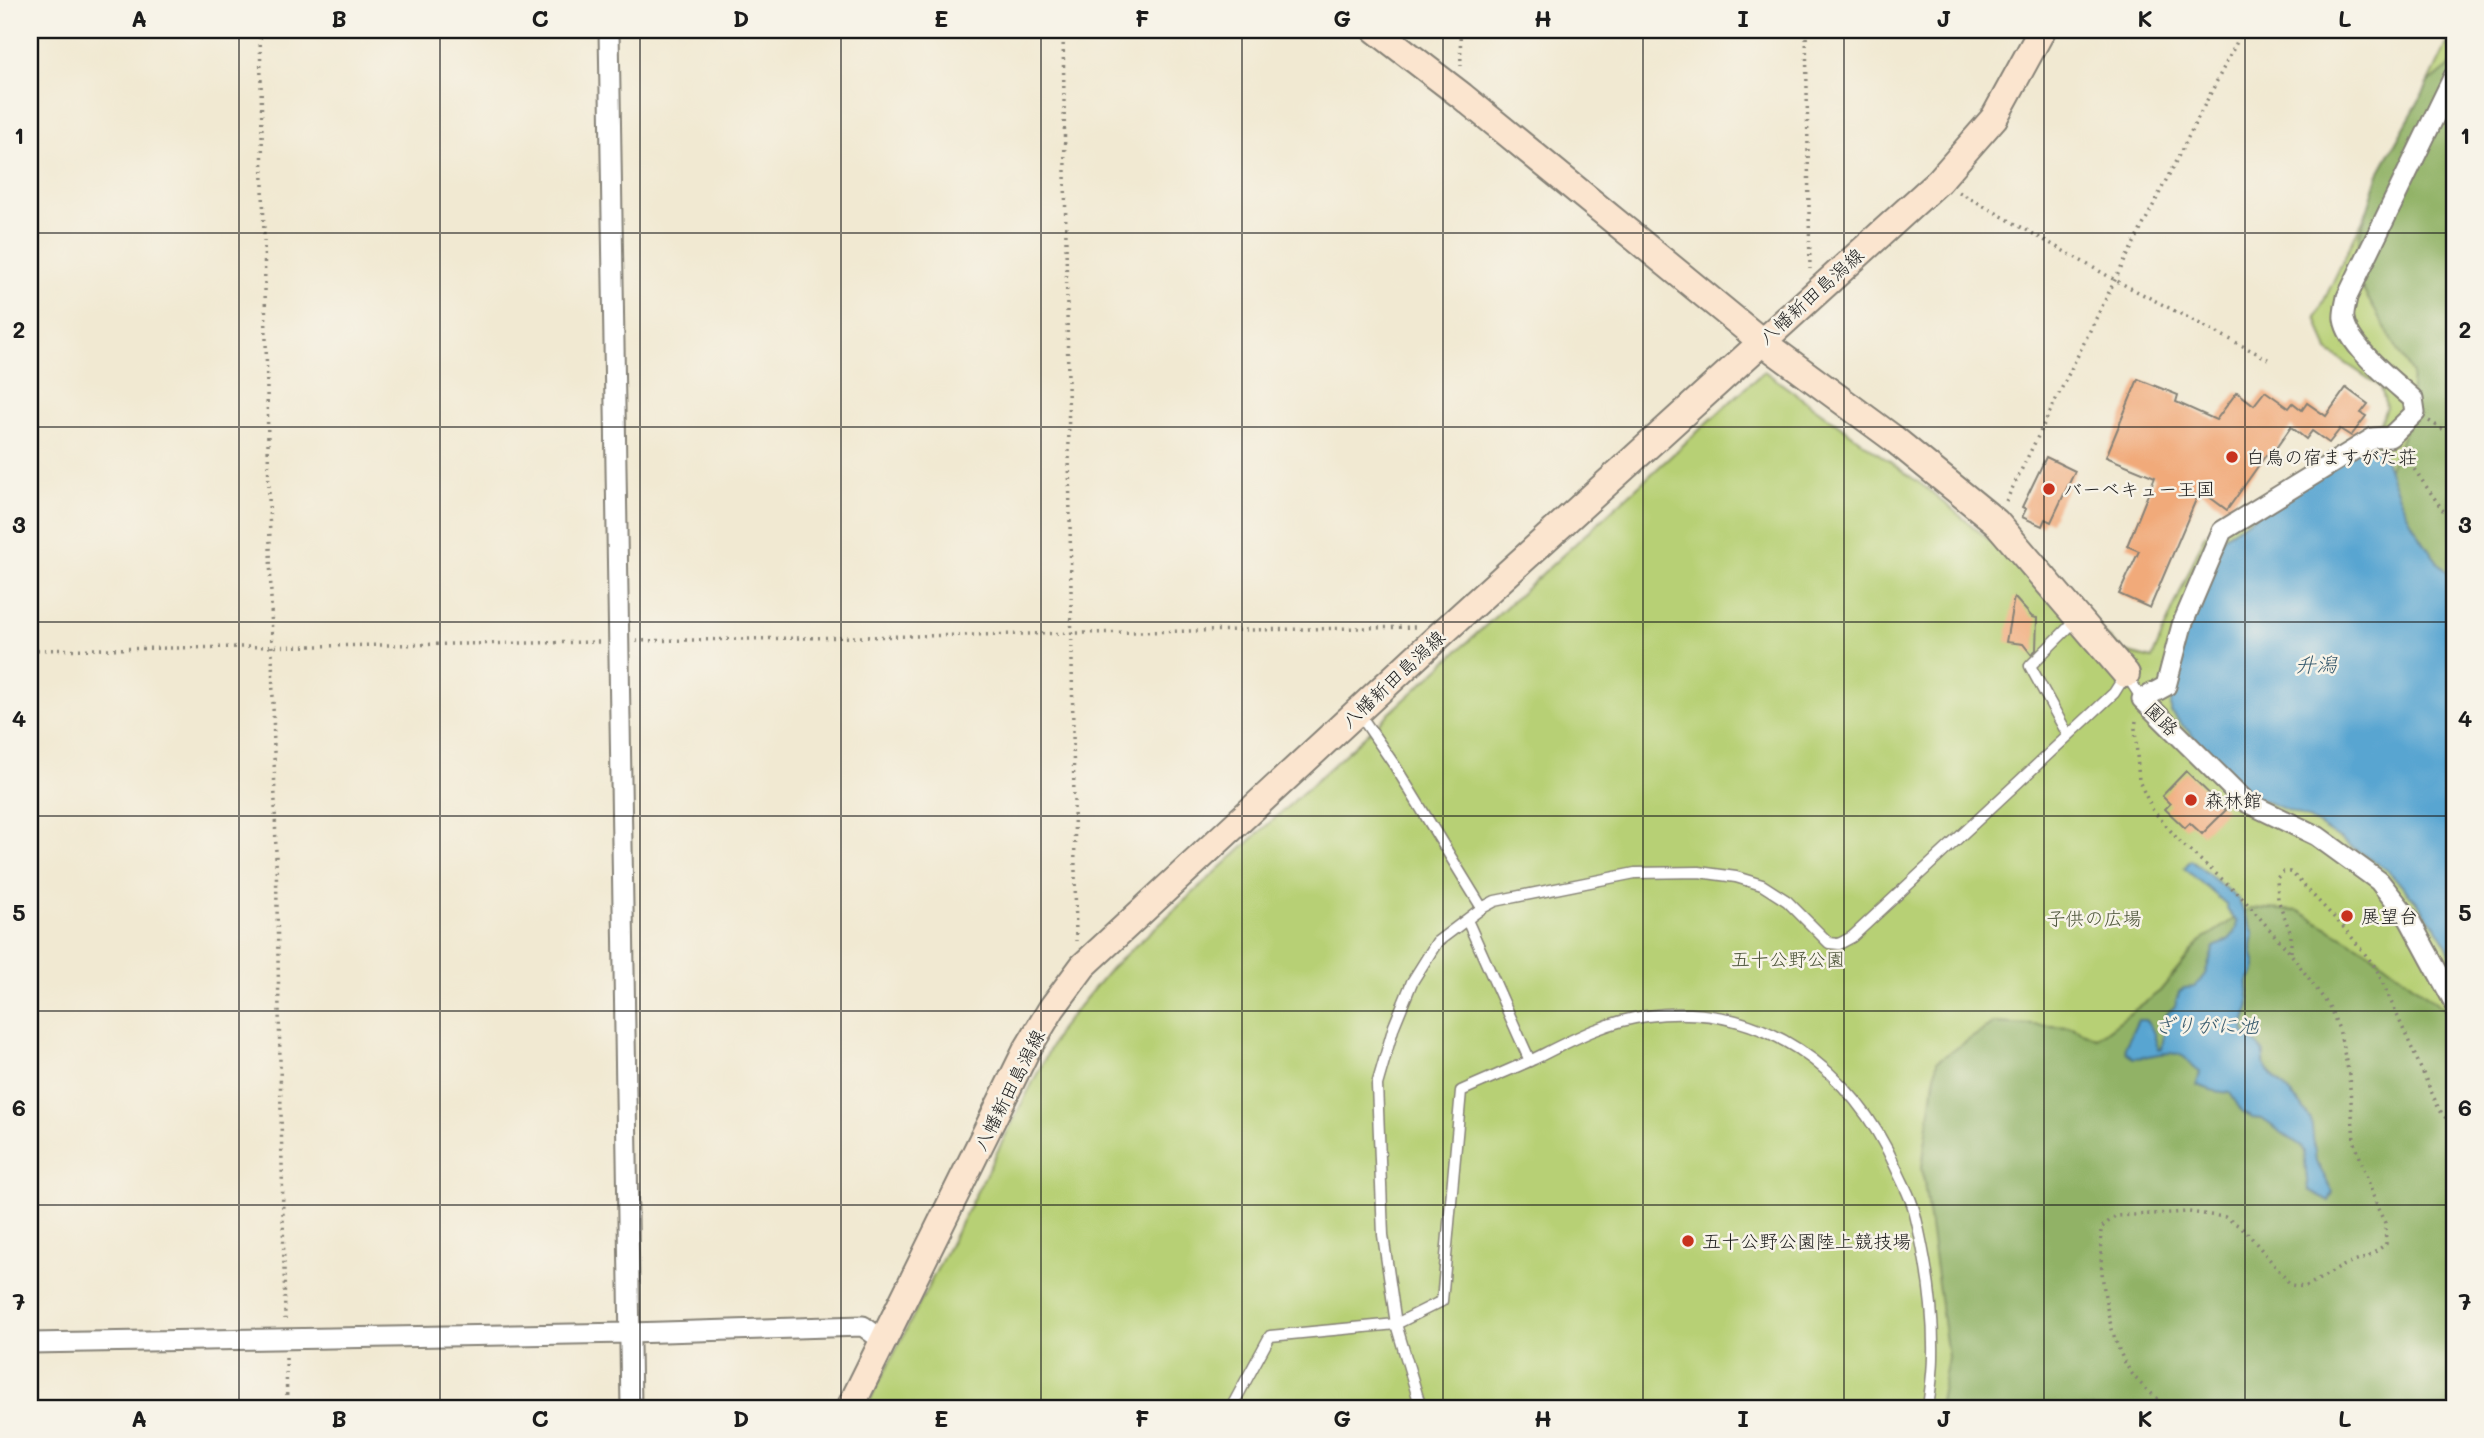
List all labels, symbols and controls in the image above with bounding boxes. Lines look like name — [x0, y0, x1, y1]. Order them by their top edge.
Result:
text: A — [131, 3, 147, 33]
text: B — [331, 3, 347, 33]
text: C — [531, 3, 549, 33]
text: D — [733, 3, 749, 33]
text: E — [934, 3, 948, 33]
text: F — [1135, 3, 1149, 33]
text: G — [1333, 3, 1351, 33]
text: H — [1534, 3, 1552, 33]
text: I — [1737, 3, 1749, 33]
text: J — [1936, 3, 1952, 33]
text: K — [2137, 3, 2153, 33]
text: L — [2338, 3, 2352, 33]
text: 1 — [14, 120, 24, 150]
text: 1 — [2460, 120, 2470, 150]
street label: 八幡新田島潟線 — [1753, 242, 1868, 349]
text: 2 — [13, 314, 25, 344]
text: 2 — [2459, 314, 2471, 344]
place label: 白鳥の宿ますがた荘 — [2246, 444, 2417, 469]
marker: 白鳥の宿ますがた荘 — [2224, 449, 2240, 465]
place label: バーベキュー王国 — [2063, 476, 2215, 501]
marker: バーベキュー王国 — [2041, 481, 2057, 497]
text: 3 — [12, 509, 26, 539]
text: 3 — [2458, 509, 2472, 539]
street label: 八幡新田島潟線 — [1335, 624, 1450, 733]
water label: 升潟 — [2295, 650, 2338, 677]
street label: 園路 — [2140, 696, 2185, 741]
text: 4 — [12, 703, 26, 733]
text: 4 — [2458, 703, 2472, 733]
place label: 森林館 — [2205, 787, 2262, 812]
marker: 森林館 — [2183, 792, 2199, 808]
text: 5 — [12, 897, 26, 927]
text: 5 — [2458, 897, 2472, 927]
place label: 展望台 — [2361, 903, 2418, 928]
park label: 子供の広場 — [2046, 905, 2142, 930]
marker: 展望台 — [2339, 908, 2355, 924]
park label: 五十公野公園 — [1731, 946, 1845, 971]
water label: ざりがに池 — [2154, 1011, 2259, 1038]
street label: 八幡新田島潟線 — [967, 1025, 1050, 1155]
text: 6 — [12, 1092, 26, 1122]
text: 6 — [2458, 1092, 2472, 1122]
place label: 五十公野公園陸上競技場 — [1702, 1228, 1911, 1253]
marker: 五十公野公園陸上競技場 — [1680, 1233, 1696, 1249]
text: 7 — [13, 1286, 26, 1316]
text: 7 — [2459, 1286, 2472, 1316]
text: A — [131, 1403, 147, 1433]
text: B — [331, 1403, 347, 1433]
text: C — [531, 1403, 549, 1433]
text: D — [733, 1403, 749, 1433]
text: E — [934, 1403, 948, 1433]
text: F — [1135, 1403, 1149, 1433]
text: G — [1333, 1403, 1351, 1433]
text: H — [1534, 1403, 1552, 1433]
text: I — [1737, 1403, 1749, 1433]
text: J — [1936, 1403, 1952, 1433]
text: K — [2137, 1403, 2153, 1433]
text: L — [2338, 1403, 2352, 1433]

